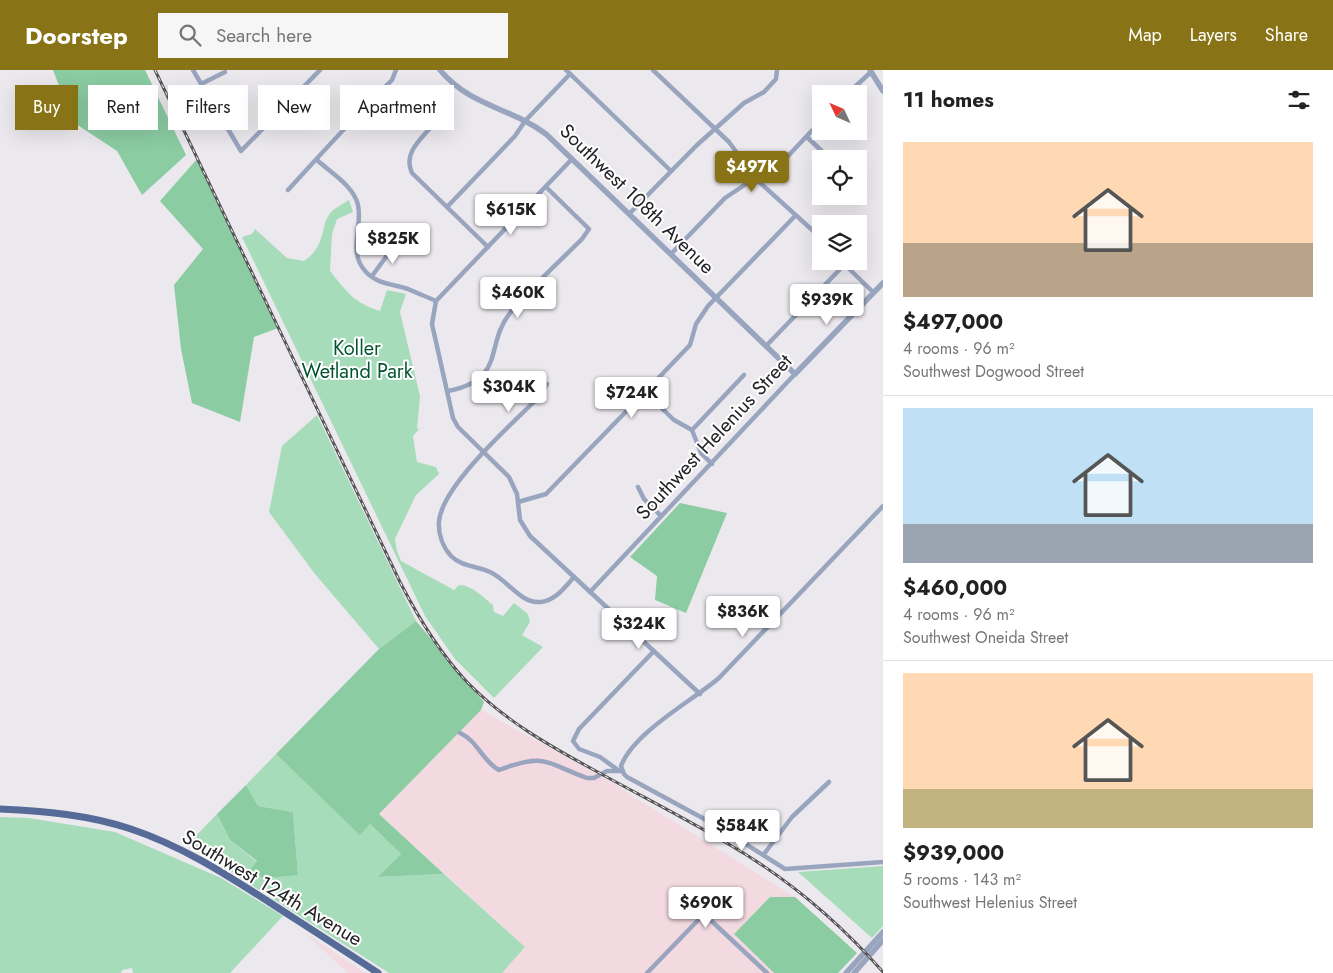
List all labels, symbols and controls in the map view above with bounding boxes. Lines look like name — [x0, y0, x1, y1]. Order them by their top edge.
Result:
search box — [158, 13, 508, 58]
text: Doorstep — [25, 18, 128, 53]
icon: search — [176, 21, 204, 49]
text: Search here — [216, 22, 312, 49]
text: Map — [1128, 22, 1162, 48]
text: Layers — [1190, 22, 1237, 48]
text: Share — [1265, 22, 1308, 48]
chip: Buy — [15, 85, 78, 130]
chip: Rent — [88, 85, 158, 130]
chip: Filters — [168, 85, 248, 130]
chip: New — [258, 85, 330, 130]
chip: Apartment — [340, 85, 454, 130]
north arrow — [812, 85, 868, 140]
map controls — [812, 85, 867, 270]
text: 11 homes — [903, 85, 994, 115]
icon: filters — [1285, 86, 1313, 114]
street label: Southwest 108th Avenue — [553, 117, 721, 281]
pin: $497K — [717, 150, 787, 193]
button: locate — [812, 150, 867, 205]
text: $497K — [726, 155, 778, 178]
icon: home — [1063, 175, 1153, 265]
pin: $615K — [476, 194, 546, 236]
text: $615K — [486, 198, 536, 221]
button: layers — [812, 215, 867, 270]
pin: $825K — [358, 222, 428, 265]
text: $825K — [367, 227, 419, 250]
pin: $460K — [483, 276, 553, 319]
text: $460K — [491, 281, 545, 304]
pin: $939K — [792, 284, 862, 326]
text: $939K — [801, 288, 853, 311]
text: $497,000 — [903, 307, 1003, 337]
park label: Koller Wetland Park — [301, 334, 413, 386]
text: 4 rooms · 96 m² — [903, 337, 1014, 360]
street label: Southwest Helenius Street — [629, 347, 799, 526]
text: Southwest Dogwood Street — [903, 360, 1084, 383]
pin: $304K — [474, 370, 544, 413]
text: $304K — [483, 375, 535, 398]
pin: $724K — [597, 376, 667, 419]
text: $724K — [606, 381, 658, 404]
icon: home — [1063, 440, 1153, 530]
text: $460,000 — [903, 573, 1007, 603]
pin: $836K — [708, 596, 778, 638]
text: $836K — [717, 600, 769, 623]
text: 4 rooms · 96 m² — [903, 603, 1014, 626]
pin: $324K — [604, 608, 674, 650]
text: $324K — [613, 612, 665, 635]
text: Southwest Oneida Street — [903, 626, 1068, 649]
icon: home — [1063, 705, 1153, 795]
pin: $584K — [707, 810, 777, 852]
text: $584K — [716, 814, 768, 837]
street label: Southwest 124th Avenue — [176, 823, 368, 953]
text: $939,000 — [903, 838, 1004, 868]
text: 5 rooms · 143 m² — [903, 868, 1021, 891]
pin: $690K — [671, 886, 741, 929]
text: $690K — [679, 891, 733, 914]
text: Southwest Helenius Street — [903, 891, 1077, 914]

